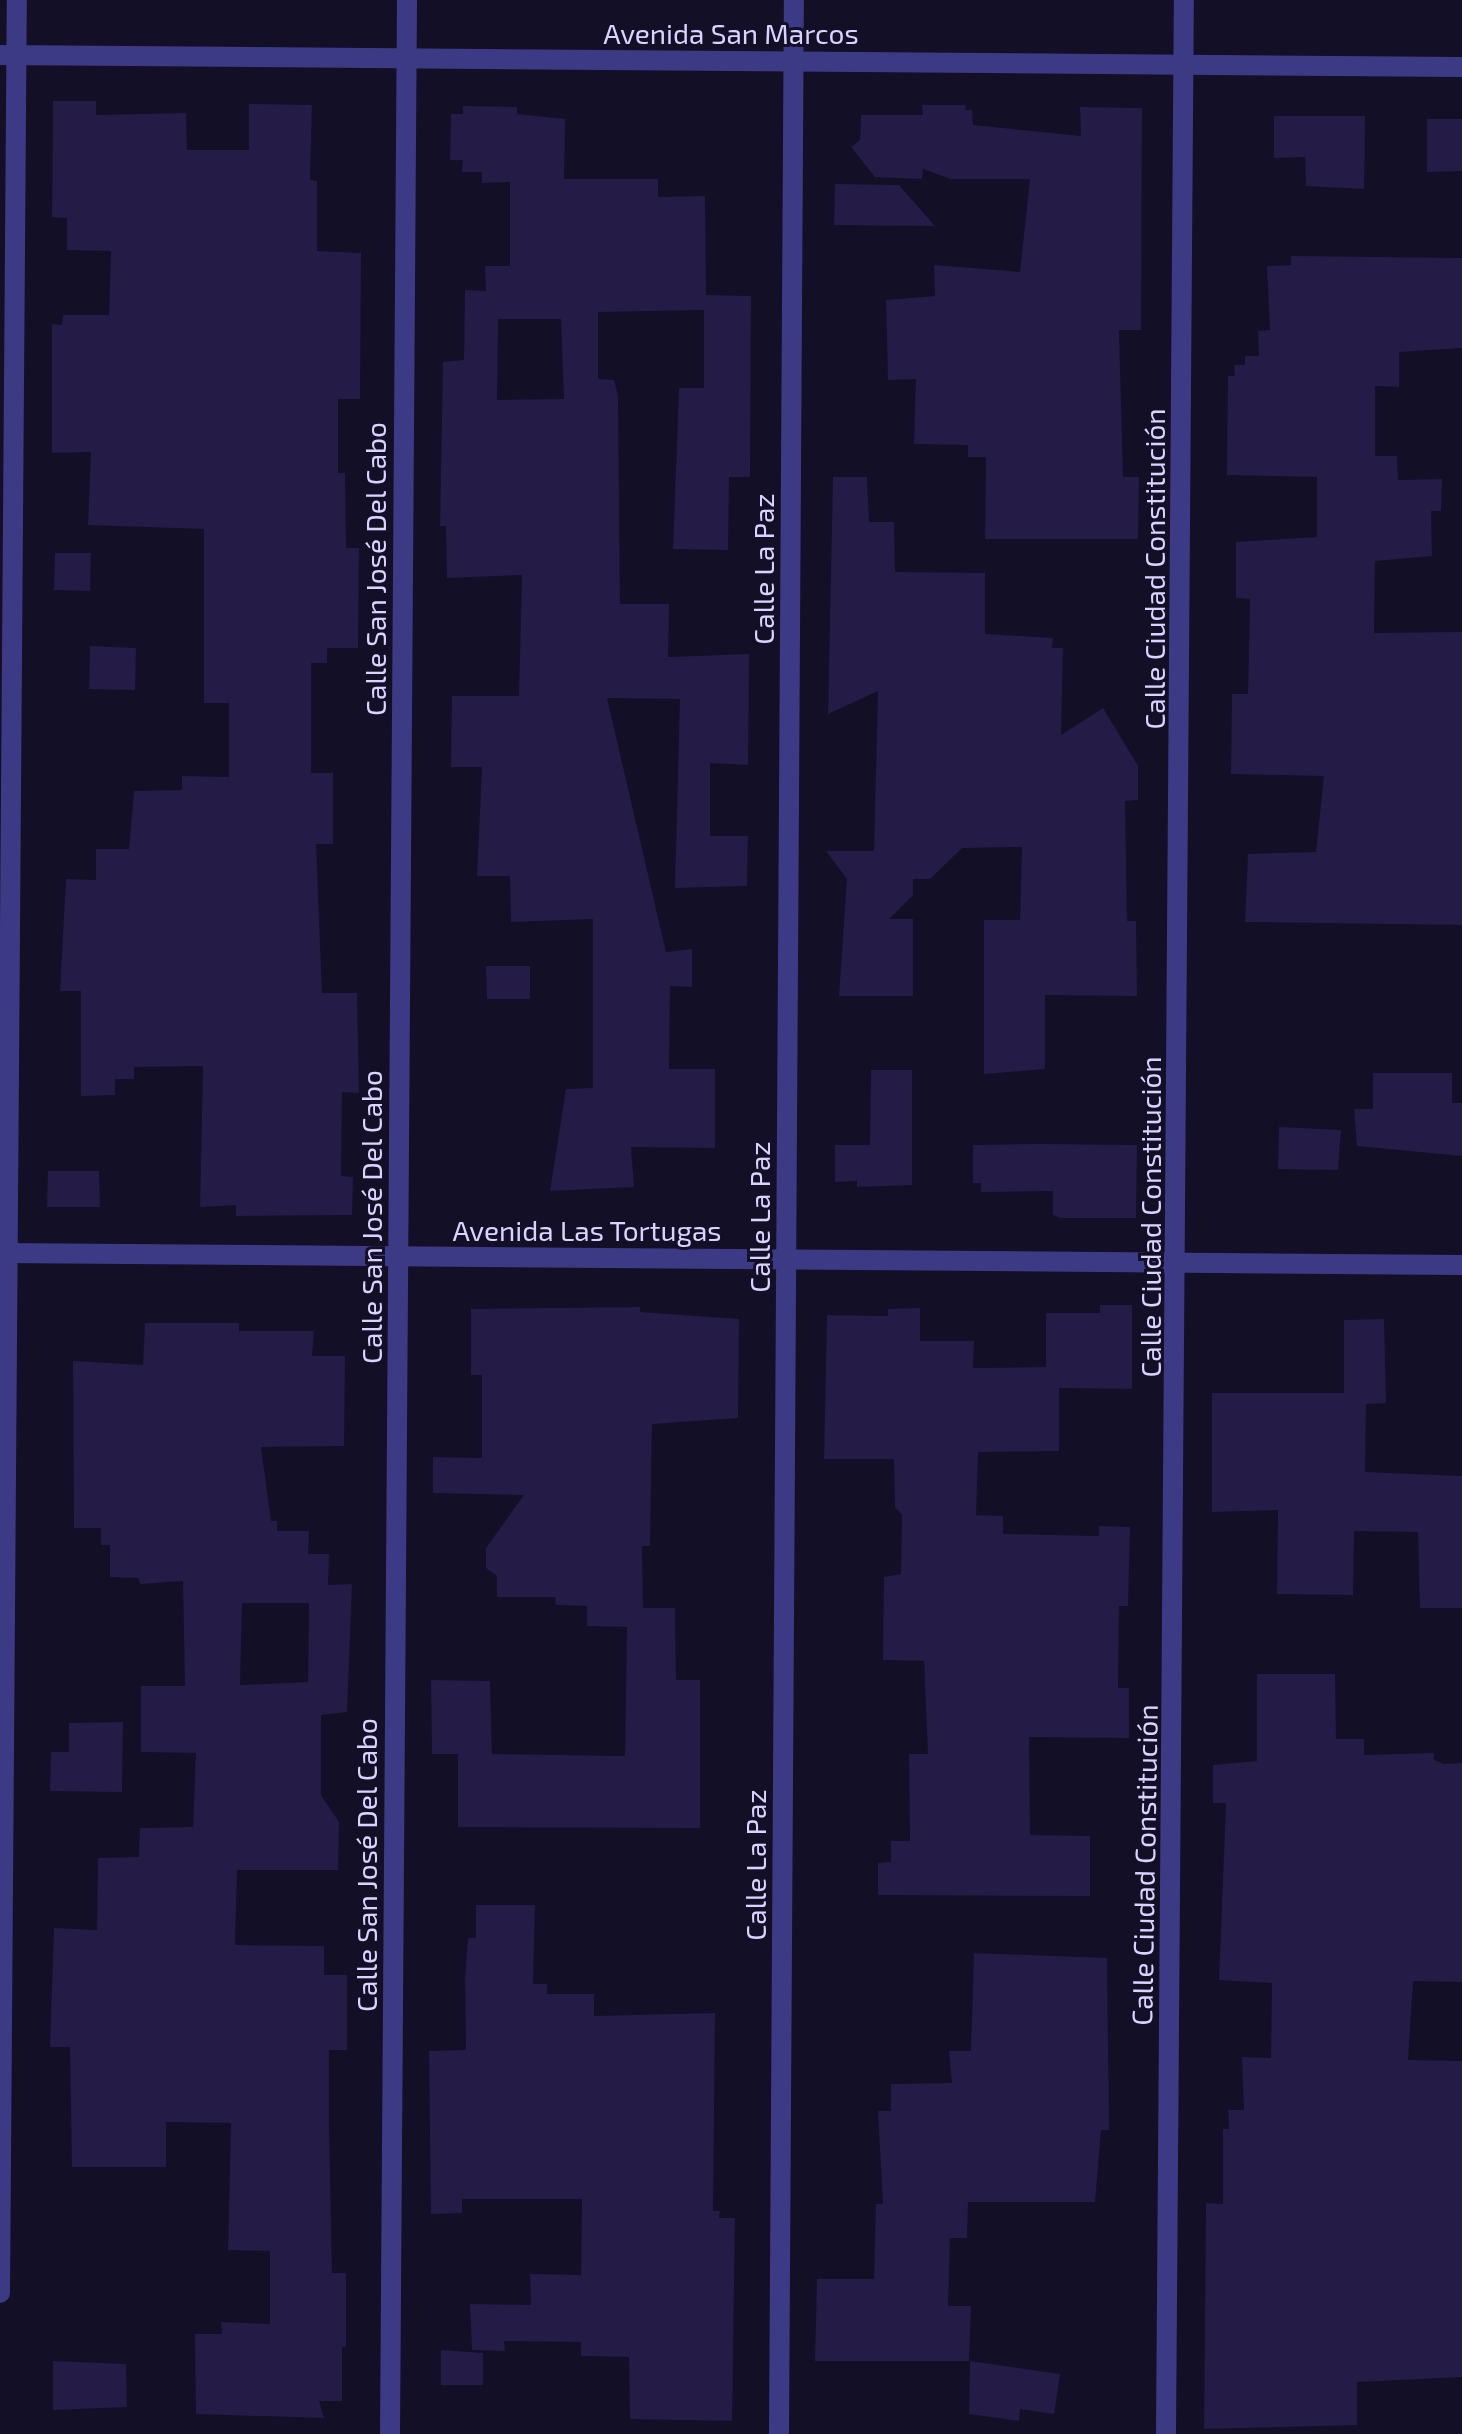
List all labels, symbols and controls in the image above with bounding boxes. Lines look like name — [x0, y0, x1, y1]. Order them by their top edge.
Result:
street label: Avenida San Marcos — [603, 16, 859, 50]
street label: Calle Ciudad Constitución — [1137, 408, 1171, 730]
street label: Calle San José Del Cabo — [358, 421, 392, 717]
street label: Calle La Paz — [746, 493, 780, 645]
street label: Calle Ciudad Constitución — [1133, 1056, 1167, 1378]
street label: Calle San José Del Cabo — [354, 1069, 388, 1365]
street label: Calle La Paz — [742, 1141, 776, 1293]
street label: Avenida Las Tortugas — [452, 1213, 722, 1247]
street label: Calle Ciudad Constitución — [1124, 1704, 1164, 2026]
street label: Calle San José Del Cabo — [349, 1717, 383, 2013]
street label: Calle La Paz — [738, 1789, 772, 1941]

